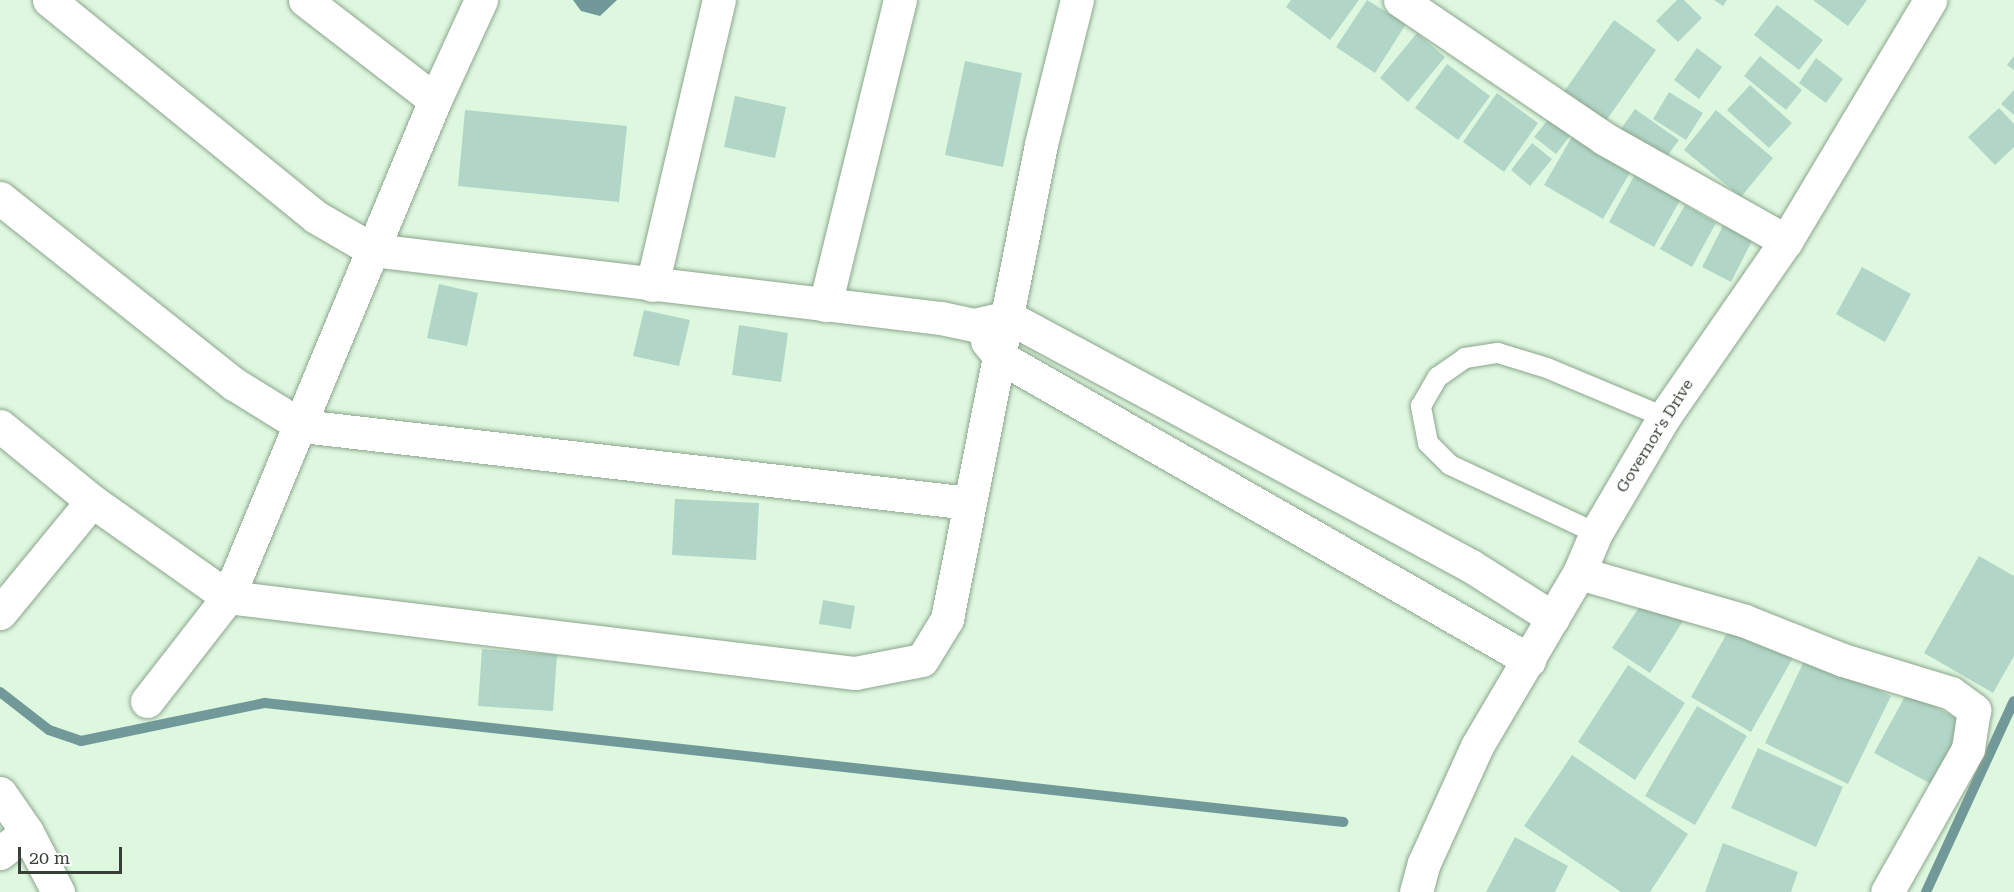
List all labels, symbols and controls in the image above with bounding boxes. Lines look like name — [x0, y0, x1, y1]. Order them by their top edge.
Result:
street label: Governor's Drive — [1612, 376, 1698, 496]
scale bar — [21, 835, 124, 873]
text: 20 m — [29, 847, 70, 868]

